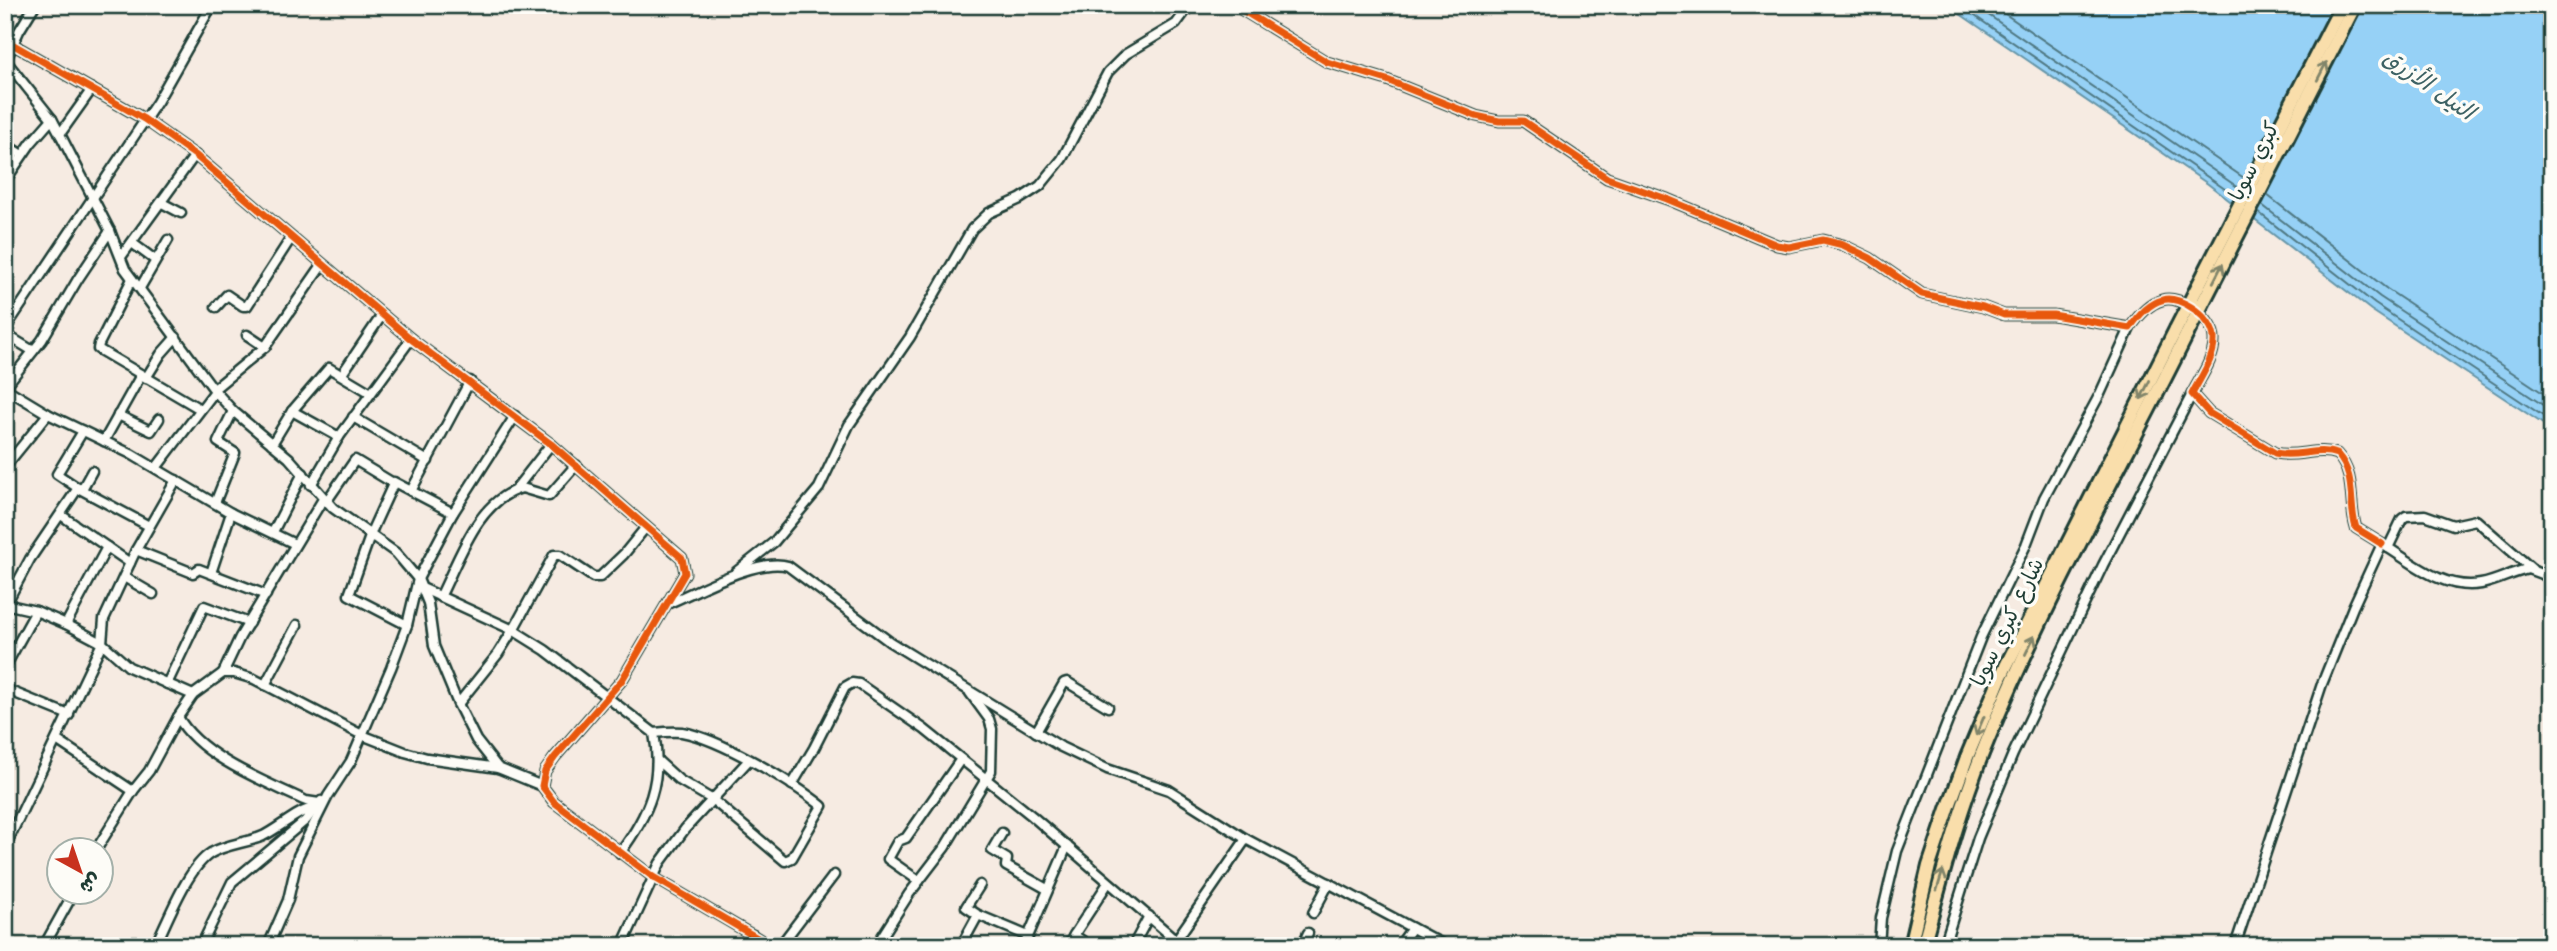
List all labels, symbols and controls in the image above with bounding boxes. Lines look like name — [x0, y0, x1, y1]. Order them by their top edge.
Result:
water label: النيل الأزرق — [2375, 41, 2484, 132]
one-way arrow — [2315, 61, 2329, 82]
street label: كبري سوبا — [2221, 116, 2289, 207]
one-way arrow — [2211, 263, 2225, 284]
one-way arrow — [2138, 379, 2151, 400]
street label: شارع كبري سوبا — [1963, 553, 2054, 693]
one-way arrow — [2024, 635, 2038, 656]
one-way arrow — [1973, 715, 1986, 736]
north arrow — [46, 836, 116, 906]
text: ش — [72, 864, 107, 901]
one-way arrow — [1935, 869, 1947, 891]

